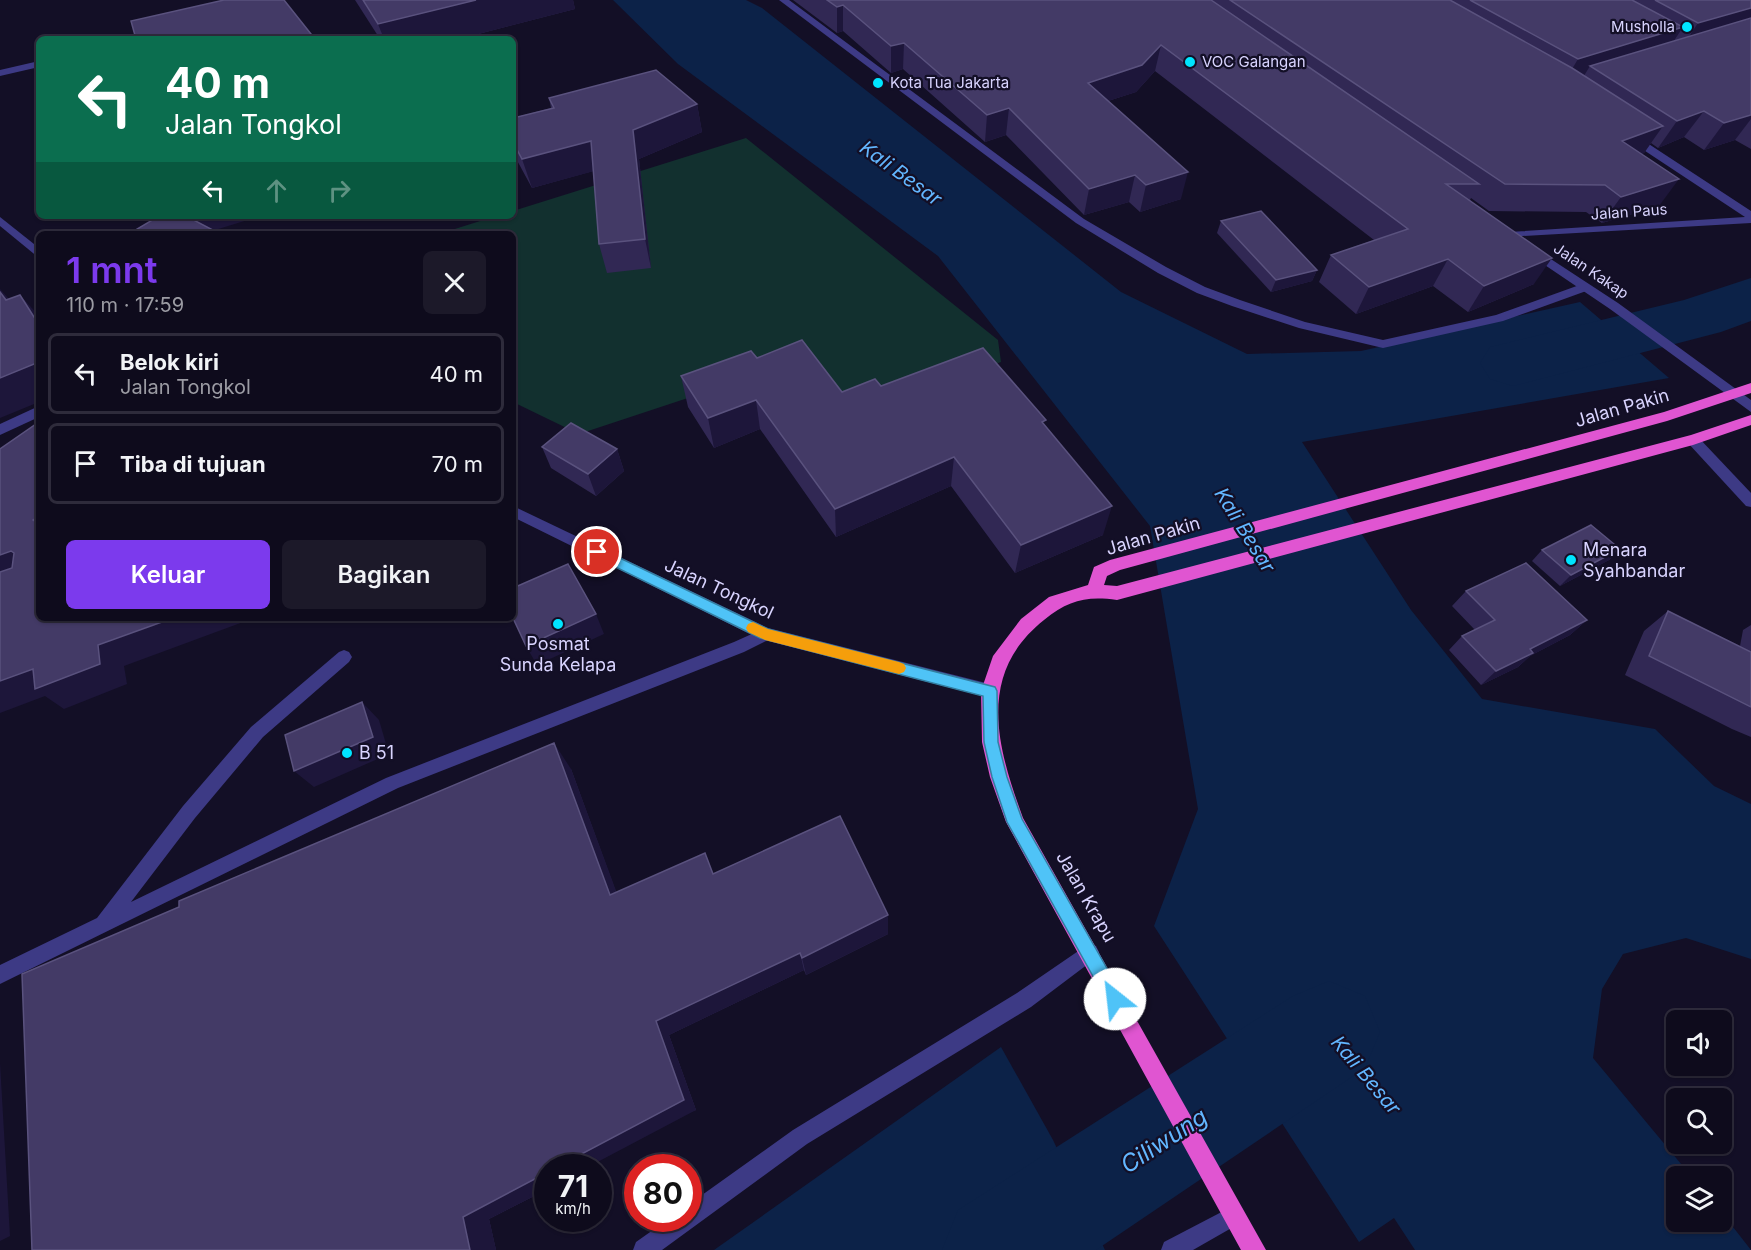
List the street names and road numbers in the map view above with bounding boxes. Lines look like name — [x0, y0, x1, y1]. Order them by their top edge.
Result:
street label: Jalan Paus — [1590, 199, 1668, 224]
street label: Jalan Kakap — [1550, 239, 1632, 303]
street label: Jalan Pakin — [1572, 384, 1671, 431]
street label: Jalan Pakin — [1103, 512, 1202, 559]
street label: Jalan Tongkol — [661, 554, 777, 623]
street label: Jalan Krapu — [1052, 848, 1121, 946]

